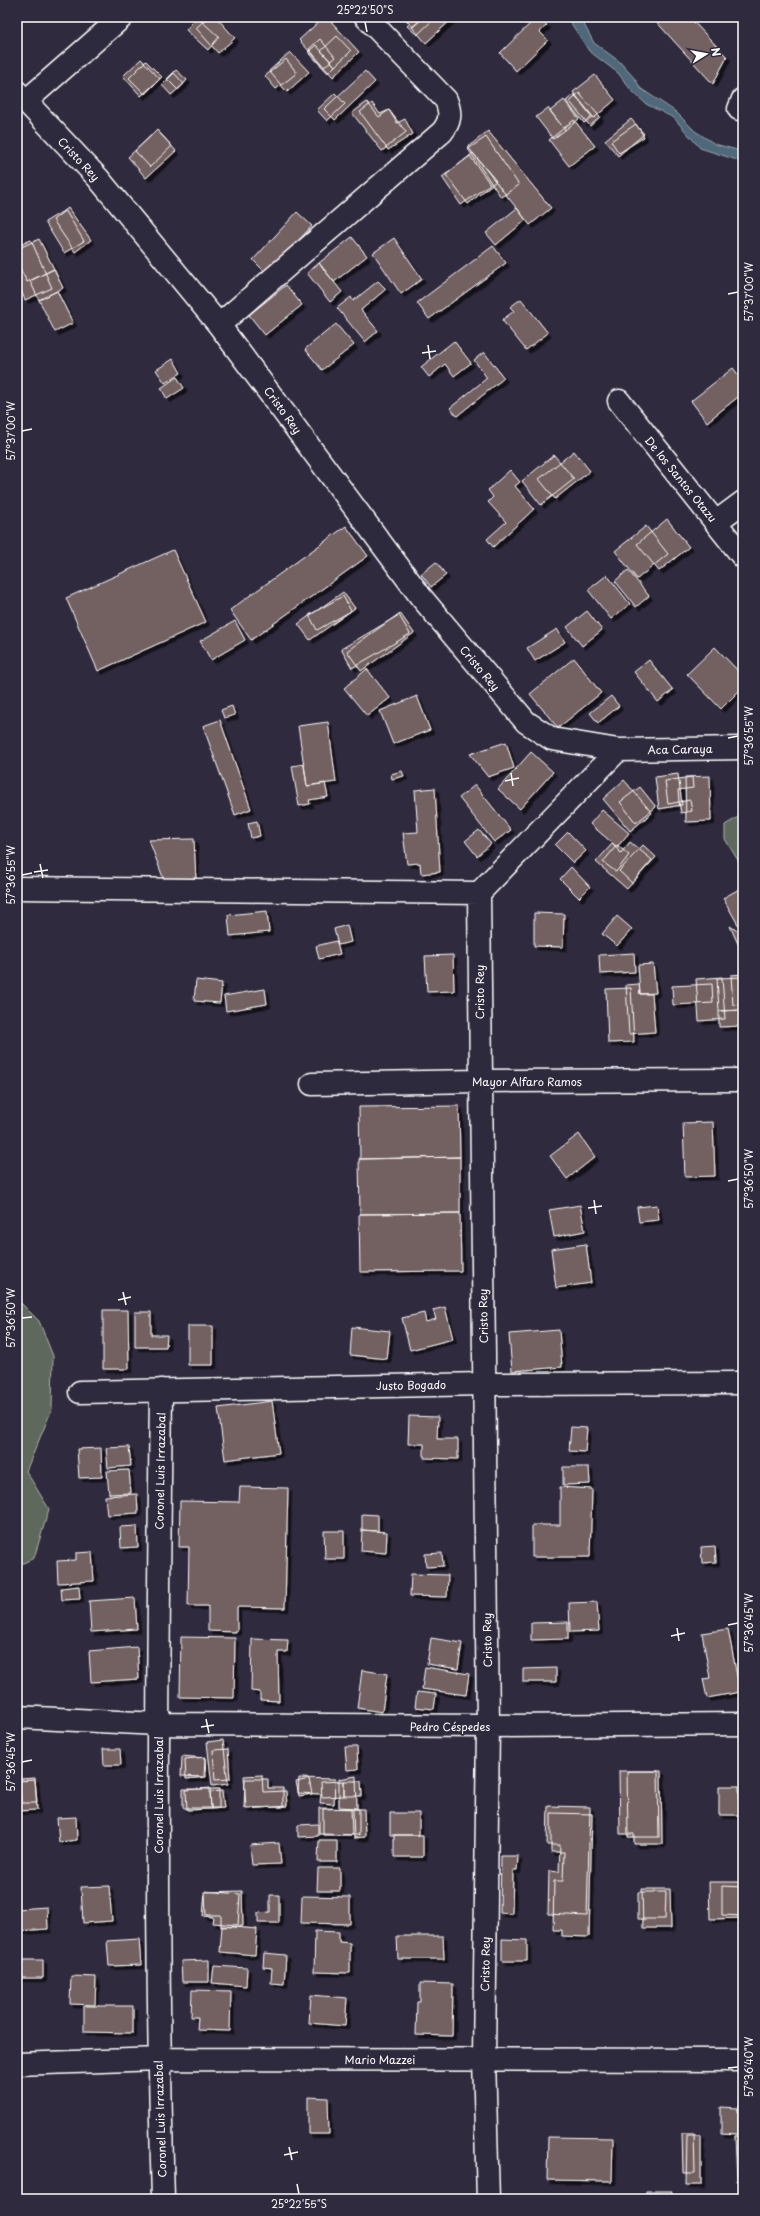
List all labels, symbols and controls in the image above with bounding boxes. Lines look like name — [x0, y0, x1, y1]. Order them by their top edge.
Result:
text: 25°22'50"S — [337, 2, 393, 17]
north arrow — [686, 34, 726, 74]
text: N — [707, 46, 726, 58]
street label: Cristo Rey — [54, 133, 104, 185]
text: 57°37'00"W — [741, 262, 756, 322]
street label: Cristo Rey — [260, 383, 306, 437]
text: 57°37'00"W — [3, 401, 18, 461]
street label: De los Santos Otazu — [641, 432, 721, 526]
street label: Cristo Rey — [456, 642, 504, 694]
text: 57°36'55"W — [741, 706, 756, 766]
street label: Aca Caraya — [647, 740, 713, 758]
text: 57°36'55"W — [3, 845, 18, 905]
street label: Cristo Rey — [471, 965, 488, 1019]
street label: Mayor Alfaro Ramos — [472, 1073, 582, 1090]
text: 57°36'50"W — [741, 1148, 756, 1209]
text: 57°36'50"W — [3, 1287, 18, 1348]
street label: Cristo Rey — [474, 1289, 492, 1343]
street label: Justo Bogado — [376, 1376, 446, 1394]
street label: Coronel Luis Irrazabal — [150, 1412, 170, 1530]
text: 57°36'45"W — [741, 1593, 756, 1653]
street label: Cristo Rey — [478, 1613, 496, 1667]
street label: Pedro Céspedes — [410, 1718, 490, 1735]
text: 57°36'45"W — [3, 1732, 18, 1792]
street label: Coronel Luis Irrazabal — [150, 1736, 167, 1854]
street label: Cristo Rey — [476, 1937, 494, 1991]
text: 57°36'40"W — [741, 2036, 756, 2097]
street label: Mario Mazzei — [345, 2051, 415, 2068]
street label: Coronel Luis Irrazabal — [149, 2060, 171, 2178]
text: 25°22'55"S — [271, 2196, 327, 2211]

